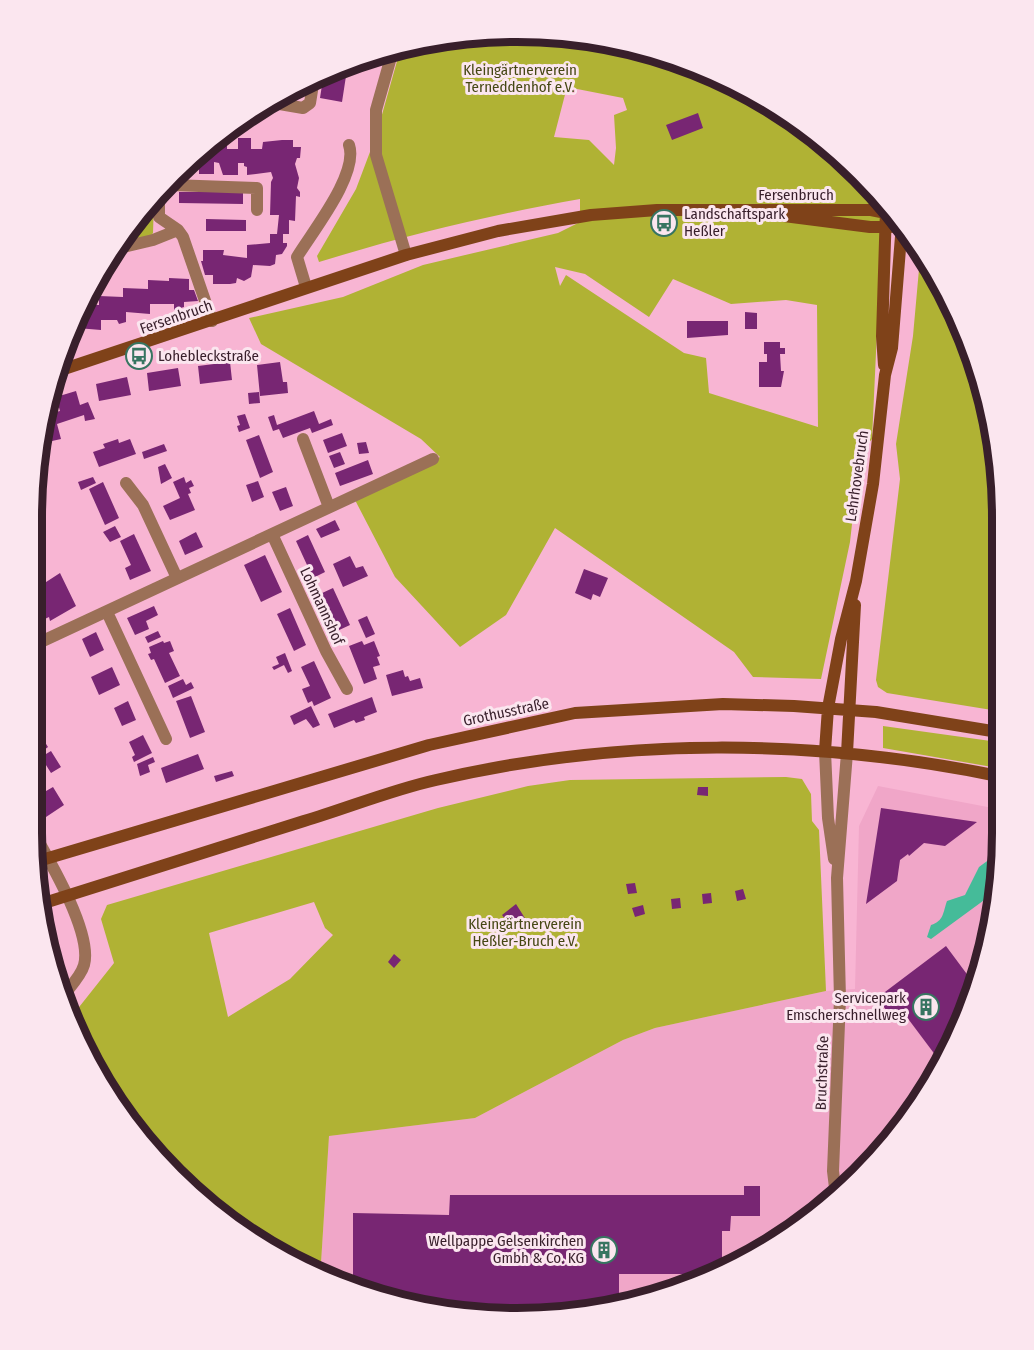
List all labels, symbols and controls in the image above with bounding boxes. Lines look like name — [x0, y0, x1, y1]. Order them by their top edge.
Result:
park label: Kleingärtnerverein Terneddenhof e.V. — [463, 61, 577, 96]
street label: Fersenbruch — [758, 186, 834, 204]
place label: Landschaftspark Heßler — [684, 205, 785, 240]
bus stop icon: Landschaftspark Heßler — [649, 208, 679, 238]
street label: Fersenbruch — [137, 296, 215, 338]
bus stop icon: Lohebleckstraße — [124, 341, 154, 371]
place label: Lohebleckstraße — [158, 347, 259, 365]
street label: Lehrhovebruch — [842, 429, 872, 523]
street label: Lohmannshof — [296, 564, 348, 649]
street label: Grothusstraße — [462, 694, 550, 730]
park label: Kleingärtnerverein Heßler-Bruch e.V. — [468, 915, 582, 950]
place label: Servicepark Emscherschnellweg — [786, 989, 906, 1024]
building icon: Servicepark Emscherschnellweg — [911, 992, 941, 1022]
street label: Bruchstraße — [812, 1035, 832, 1111]
place label: Wellpappe Gelsenkirchen Gmbh & Co. KG — [429, 1232, 584, 1267]
building icon: Wellpappe Gelsenkirchen Gmbh & Co. KG — [589, 1235, 619, 1265]

